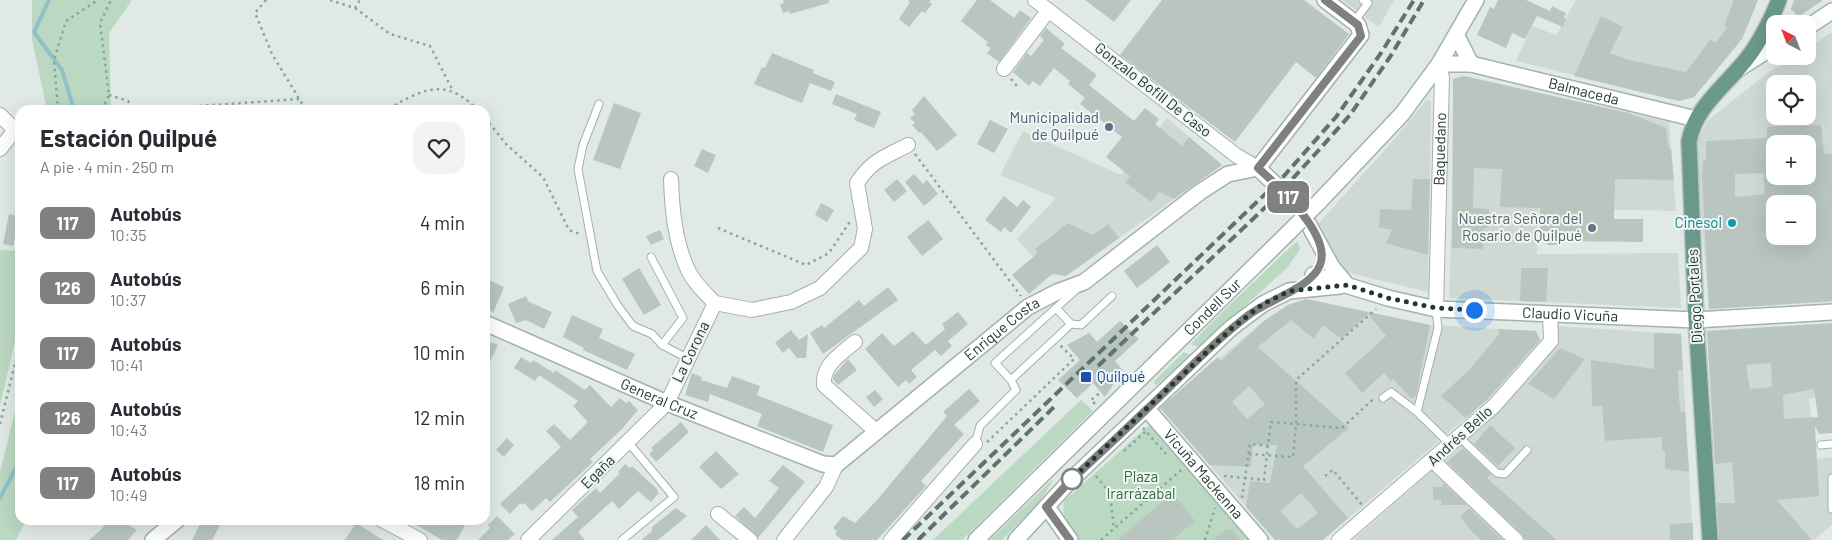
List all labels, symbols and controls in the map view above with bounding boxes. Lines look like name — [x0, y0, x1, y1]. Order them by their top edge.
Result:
north arrow — [1766, 15, 1816, 65]
map controls — [1766, 15, 1816, 245]
street label: Gonzalo Bofill De Caso — [1092, 38, 1216, 140]
street label: Balmaceda — [1547, 73, 1621, 108]
button: locate — [1766, 75, 1816, 125]
place label: Municipalidad de Quilpué — [1009, 108, 1099, 143]
street label: Baquedano — [1429, 112, 1449, 186]
marker: Municipalidad de Quilpué — [1103, 121, 1115, 133]
button: heart — [413, 122, 465, 174]
text: Estación Quilpué — [40, 123, 217, 152]
button: + — [1766, 135, 1816, 185]
text: A pie · 4 min · 250 m — [40, 157, 174, 176]
line badge: 117 — [1259, 181, 1317, 213]
text: 117 — [1277, 186, 1299, 208]
button: − — [1766, 195, 1816, 245]
text: Autobús — [110, 202, 181, 225]
place label: Nuestra Señora del Rosario de Quilpué — [1458, 209, 1582, 244]
text: 4 min — [420, 211, 465, 234]
text: 117 — [57, 212, 78, 234]
place label: Cinesol — [1674, 213, 1722, 231]
marker: Cinesol — [1726, 217, 1738, 229]
marker: Nuestra Señora del Rosario de Quilpué — [1586, 222, 1598, 234]
text: 10:35 — [110, 225, 147, 244]
street label: Diego Portales — [1683, 248, 1705, 344]
text: Autobús — [110, 267, 181, 290]
street label: Condell Sur — [1179, 274, 1245, 339]
text: 6 min — [421, 276, 465, 299]
text: 126 — [54, 277, 81, 299]
text: 10:37 — [110, 290, 146, 309]
street label: Enrique Costa — [960, 293, 1042, 364]
your location — [1462, 298, 1487, 323]
street label: Claudio Vicuña — [1522, 303, 1618, 325]
street label: La Corona — [668, 318, 713, 385]
text: Autobús — [110, 332, 181, 355]
text: 10 min — [413, 341, 465, 364]
text: 117 — [57, 342, 78, 364]
text: 10:41 — [110, 355, 143, 374]
place label: Quilpué — [1097, 367, 1145, 385]
marker: Quilpué — [1079, 370, 1093, 384]
street label: General Cruz — [618, 374, 701, 422]
text: Autobús — [110, 397, 181, 420]
street label: Andrés Bello — [1423, 401, 1496, 469]
text: 12 min — [414, 406, 465, 429]
text: 126 — [54, 407, 81, 429]
text: 10:43 — [110, 420, 147, 439]
street label: Vicuña Mackenna — [1160, 425, 1248, 522]
street label: Egaña — [577, 451, 618, 492]
text: Autobús — [110, 462, 181, 485]
park label: Plaza Irarrázabal — [1106, 467, 1176, 502]
unlabelled marker — [1061, 468, 1083, 490]
text: 18 min — [414, 471, 465, 494]
text: 117 — [57, 472, 78, 494]
text: 10:49 — [110, 485, 147, 504]

